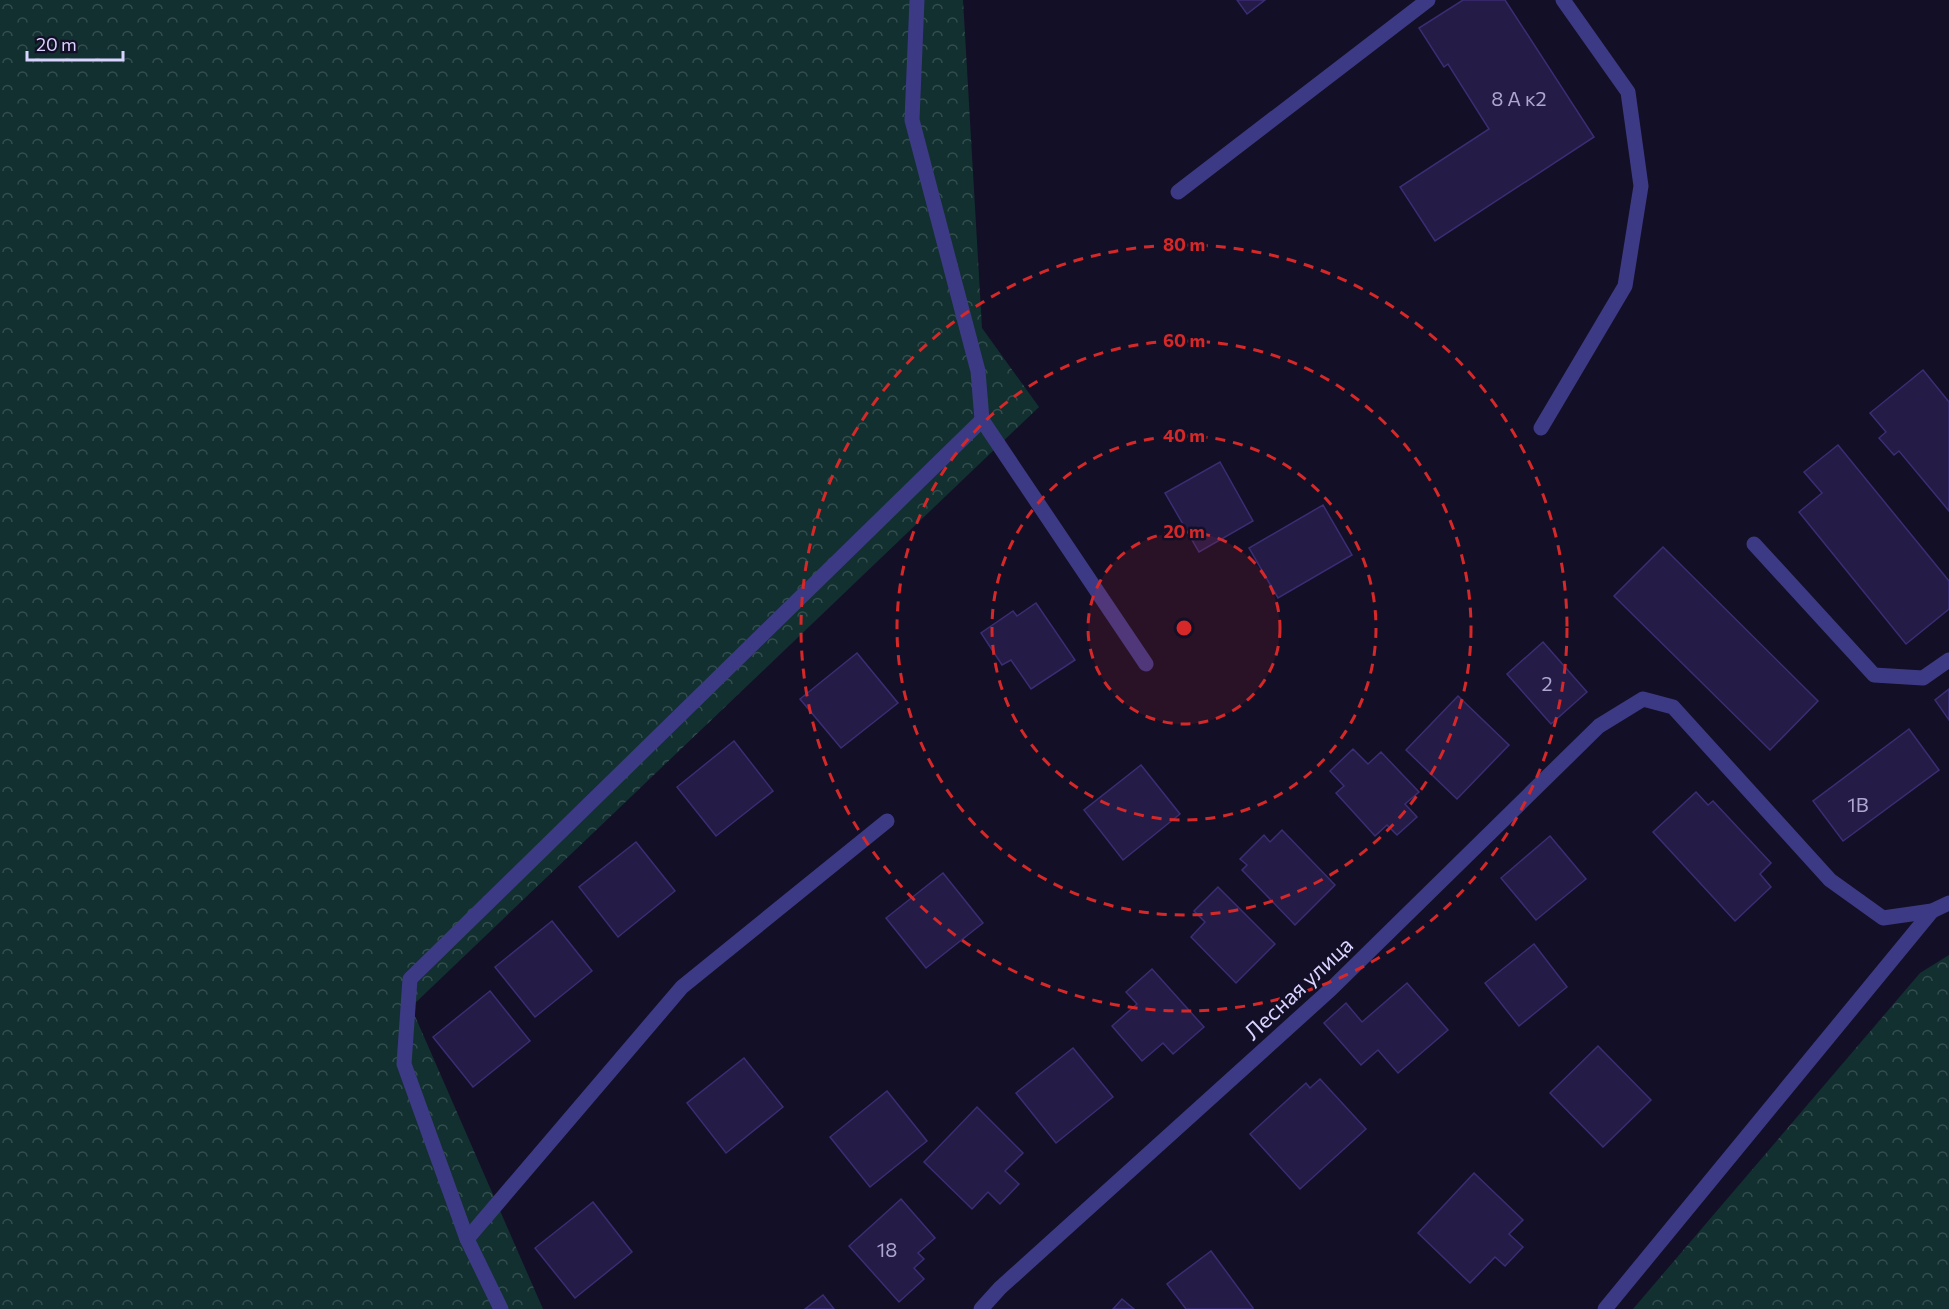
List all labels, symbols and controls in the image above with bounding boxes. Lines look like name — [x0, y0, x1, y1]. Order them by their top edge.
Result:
scale bar — [27, 24, 123, 62]
text: 20 m — [36, 33, 77, 55]
house number: 8 А к2 — [1491, 86, 1547, 110]
text: 80 m — [1163, 233, 1205, 255]
text: 60 m — [1163, 329, 1205, 351]
text: 40 m — [1163, 424, 1205, 446]
text: 20 m — [1163, 520, 1205, 542]
centre of rings — [1174, 618, 1194, 638]
house number: 2 — [1541, 671, 1553, 695]
house number: 1В — [1847, 792, 1869, 816]
street label: Лесная улица — [1238, 931, 1358, 1045]
house number: 18 — [877, 1237, 897, 1261]

